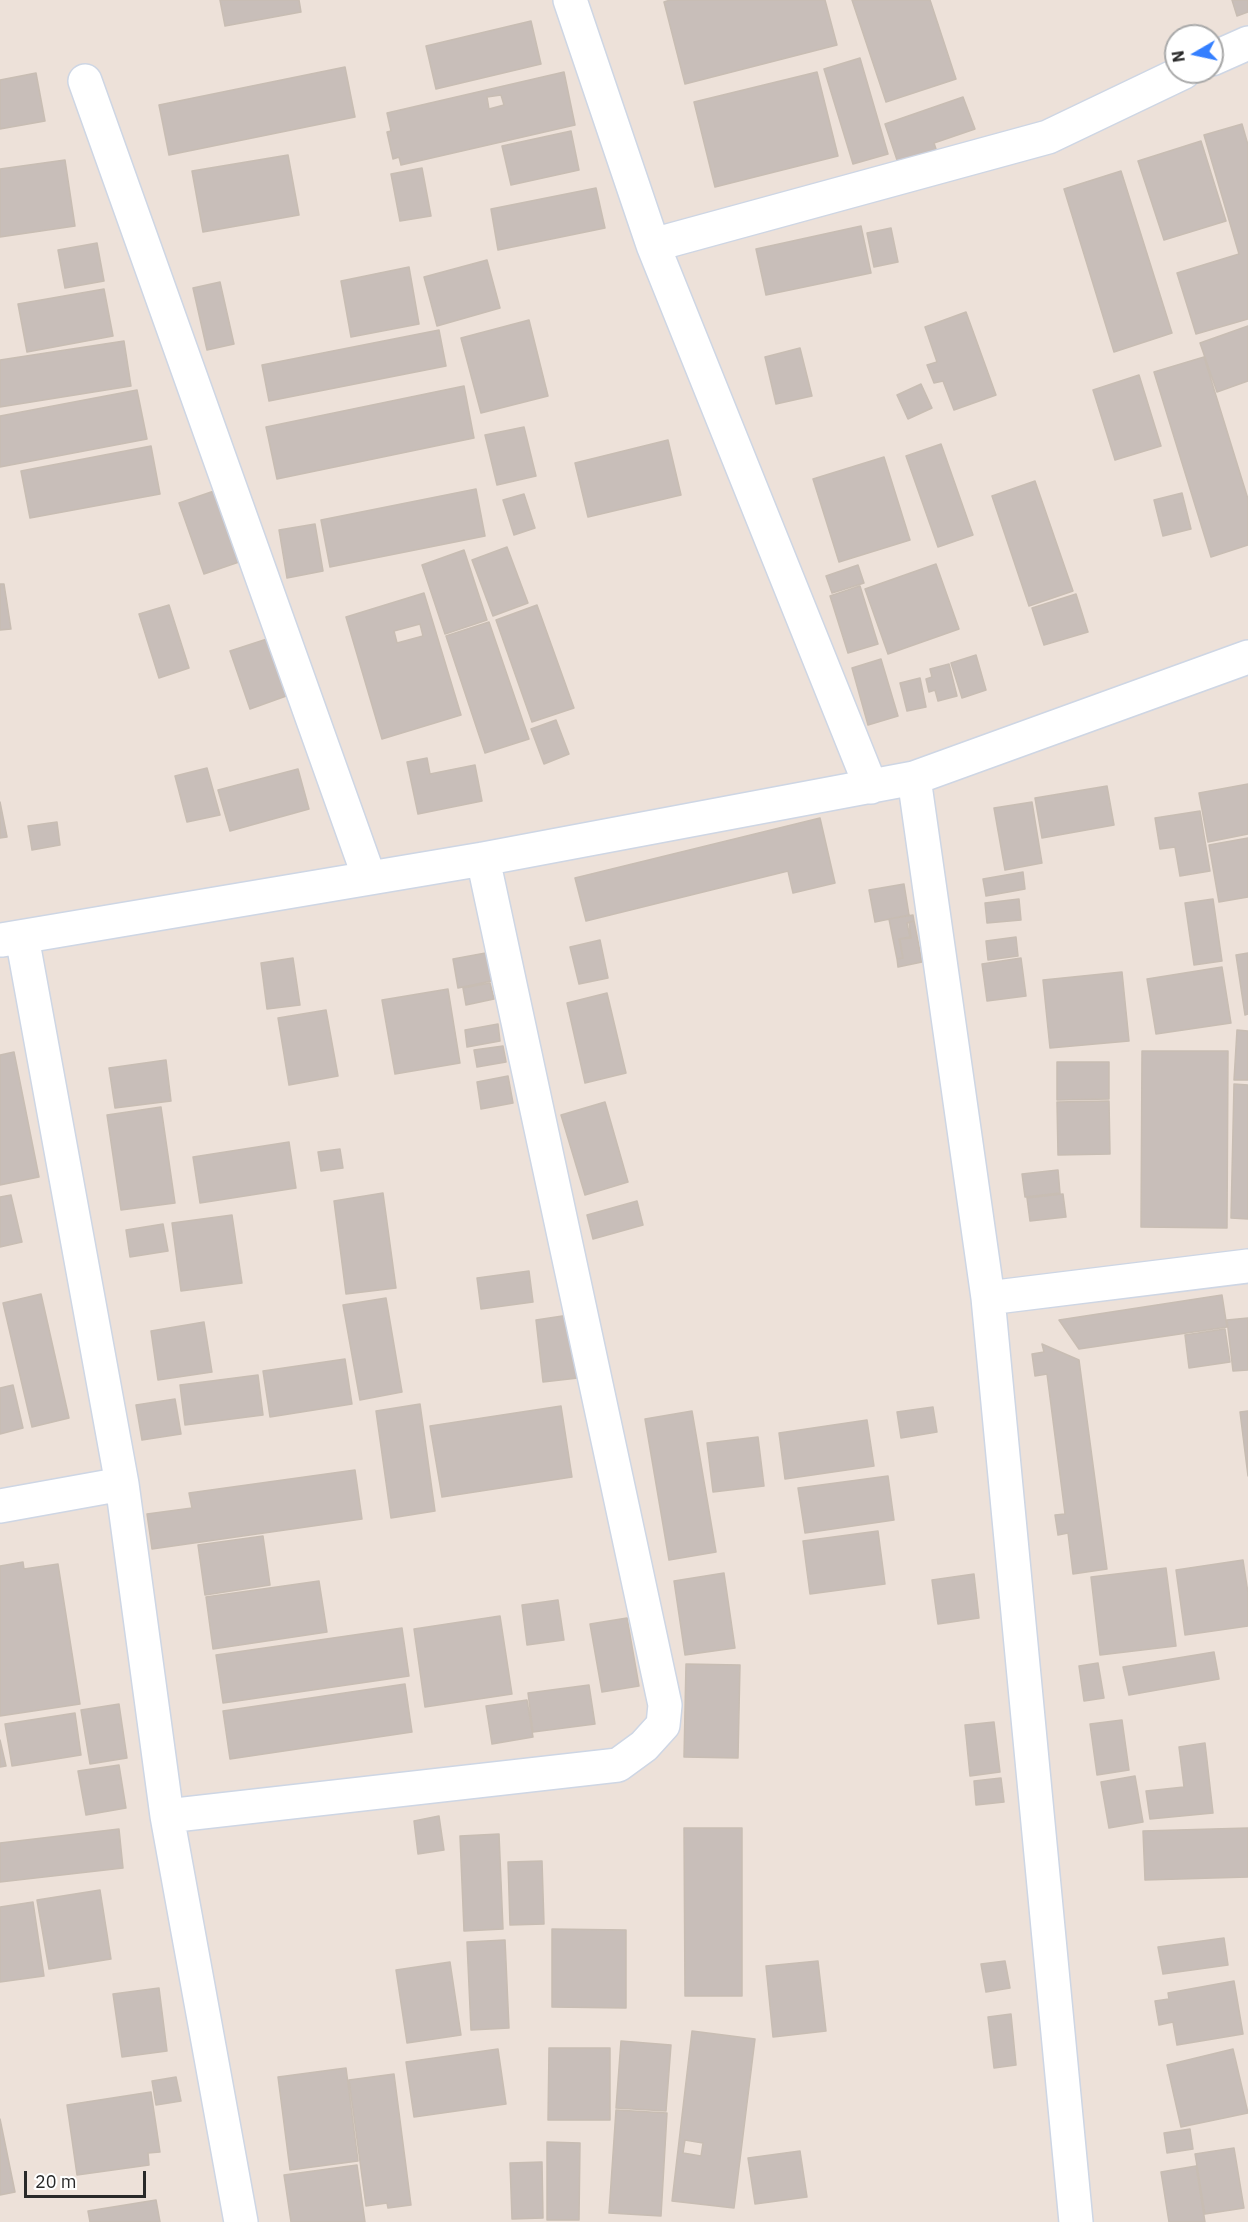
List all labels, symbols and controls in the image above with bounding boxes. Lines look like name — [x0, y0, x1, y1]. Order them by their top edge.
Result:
north arrow — [1164, 24, 1224, 84]
text: N — [1167, 49, 1189, 64]
scale bar — [27, 2159, 148, 2197]
text: 20 m — [35, 2170, 77, 2193]

